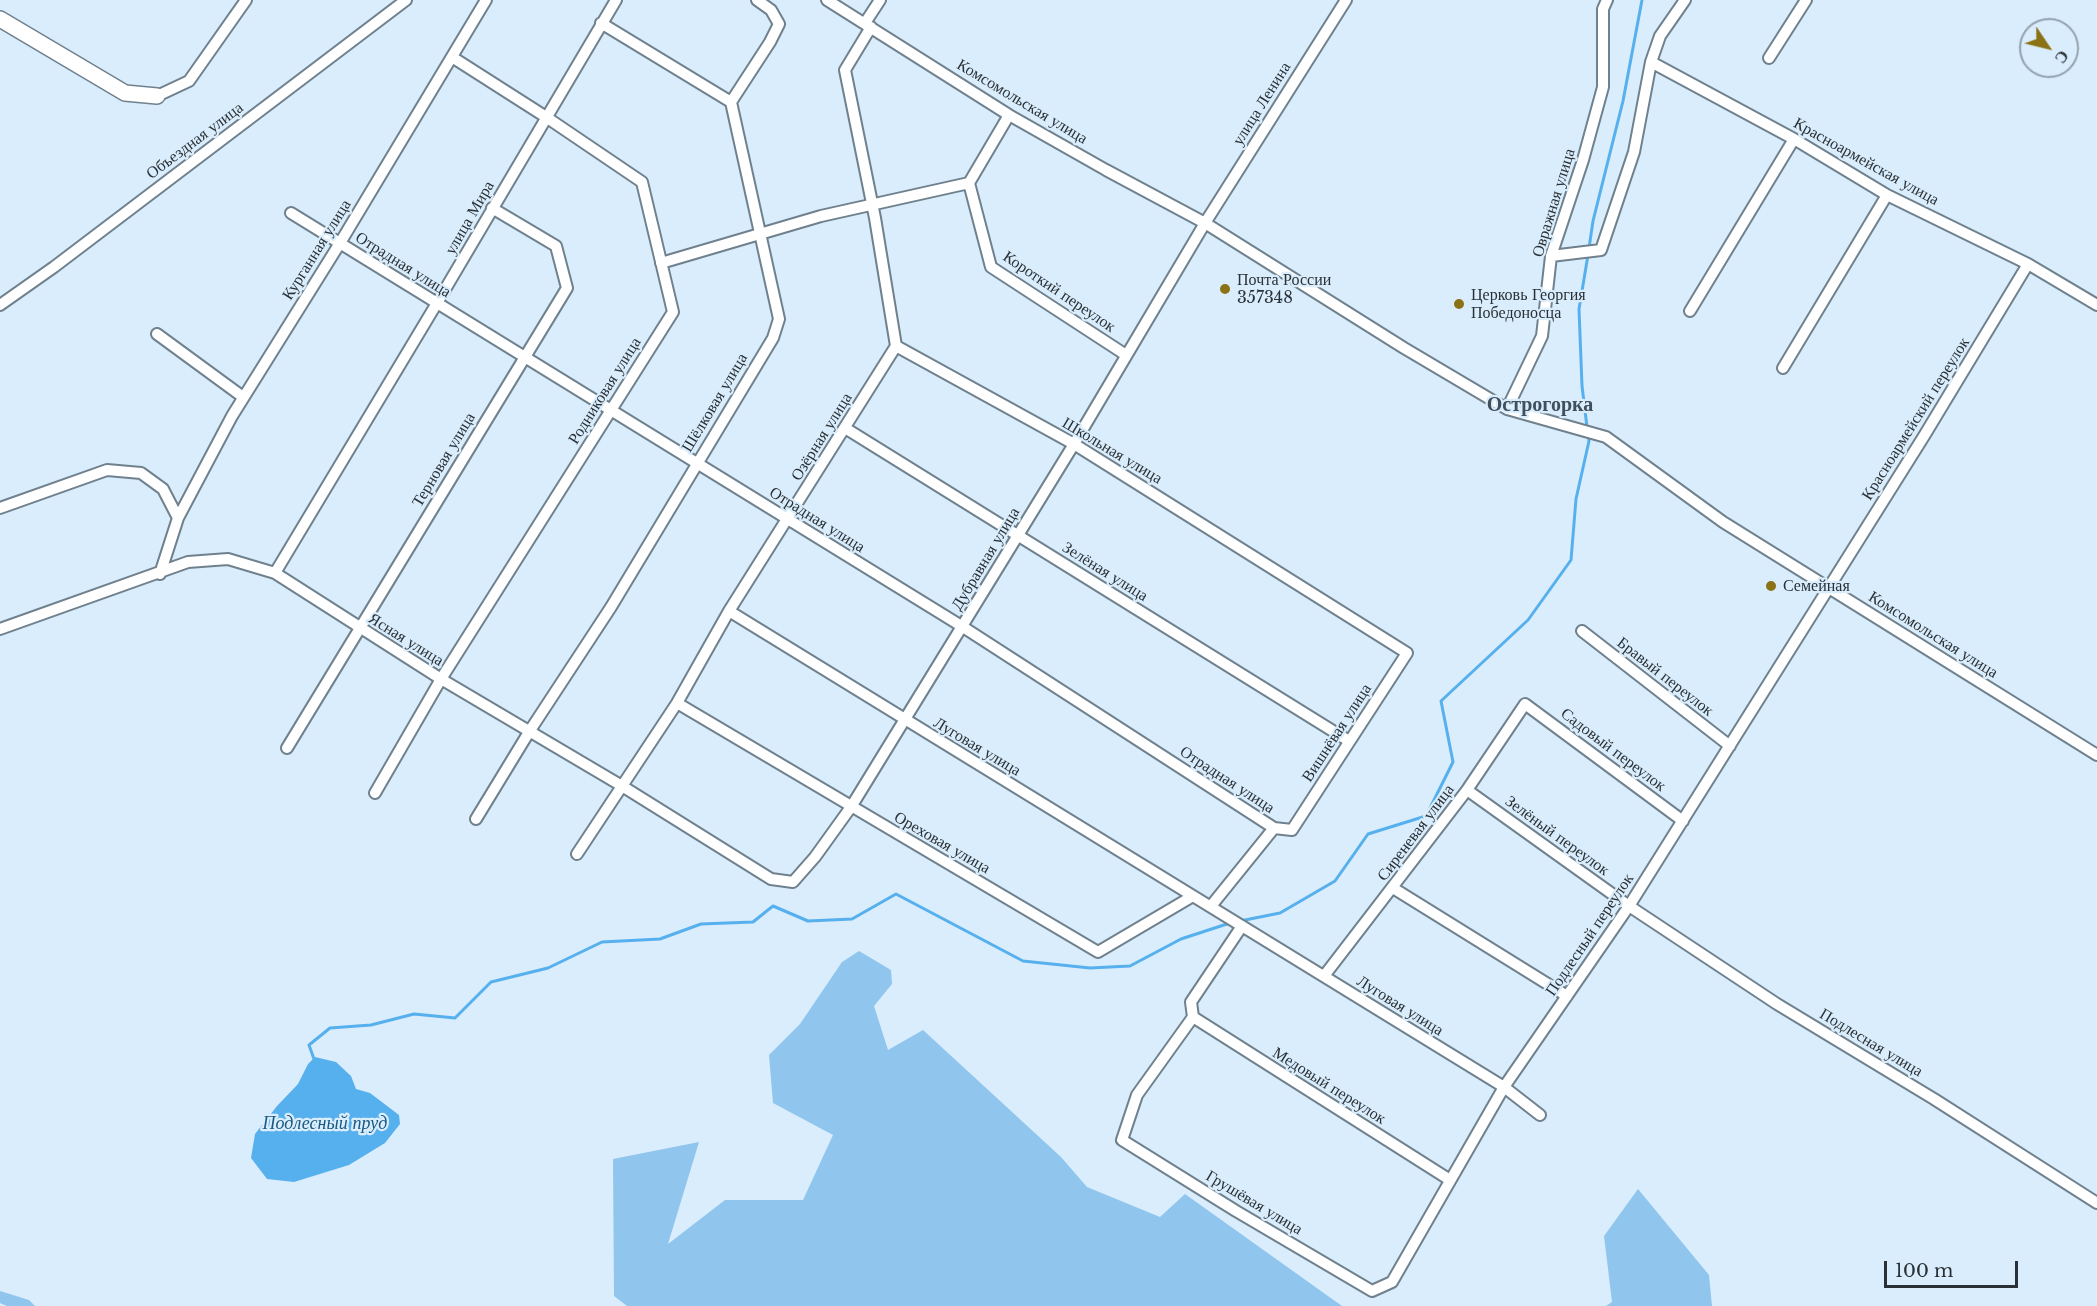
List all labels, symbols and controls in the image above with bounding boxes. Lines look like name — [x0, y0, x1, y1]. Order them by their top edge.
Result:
north arrow — [2019, 18, 2079, 78]
text: С — [2051, 47, 2074, 68]
street label: Комсомольская улица — [953, 55, 1091, 149]
street label: улица Ленина — [1229, 59, 1295, 149]
street label: Объездная улица — [143, 98, 247, 184]
street label: Красноармейская улица — [1790, 114, 1942, 210]
street label: Овражная улица — [1528, 146, 1580, 260]
street label: улица Мира — [441, 178, 499, 258]
street label: Курганная улица — [278, 196, 356, 304]
street label: Отрадная улица — [352, 228, 454, 302]
street label: Короткий переулок — [999, 247, 1119, 337]
place label: Почта России 357348 — [1237, 270, 1331, 308]
marker: Почта России 357348 — [1218, 282, 1232, 296]
place label: Церковь Георгия Победоносца — [1471, 285, 1586, 323]
marker: Церковь Георгия Победоносца — [1452, 297, 1466, 311]
street label: Родниковая улица — [564, 334, 646, 448]
street label: Красноармейский переулок — [1858, 334, 1974, 504]
street label: Шёлковая улица — [678, 350, 752, 456]
street label: Озёрная улица — [787, 389, 857, 485]
district label: Острогорка — [1487, 393, 1593, 417]
street label: Терновая улица — [408, 409, 480, 511]
street label: Школьная улица — [1058, 414, 1166, 488]
street label: Отрадная улица — [766, 483, 868, 557]
street label: Дубравная улица — [948, 504, 1024, 614]
street label: Зелёная улица — [1059, 538, 1151, 606]
place label: Семейная — [1783, 576, 1850, 596]
marker: Семейная — [1764, 579, 1778, 593]
street label: Комсомольская улица — [1865, 587, 2001, 683]
street label: Ясная улица — [365, 609, 447, 671]
street label: Бравый переулок — [1613, 633, 1717, 721]
street label: Вишнёвая улица — [1298, 680, 1376, 786]
street label: Садовый переулок — [1557, 704, 1669, 796]
street label: Луговая улица — [930, 713, 1024, 781]
street label: Отрадная улица — [1176, 742, 1278, 818]
street label: Сиреневая улица — [1373, 781, 1459, 885]
street label: Зелёный переулок — [1501, 792, 1613, 880]
street label: Ореховая улица — [891, 808, 993, 878]
street label: Подлесный переулок — [1542, 870, 1638, 1000]
street label: Луговая улица — [1353, 972, 1447, 1040]
street label: Подлесная улица — [1816, 1005, 1926, 1081]
street label: Медовый переулок — [1269, 1043, 1389, 1129]
water label: Подлесный пруд — [263, 1113, 387, 1135]
street label: Грушёвая улица — [1202, 1167, 1306, 1239]
scale bar — [1887, 1249, 2020, 1287]
text: 100 m — [1895, 1260, 1953, 1282]

